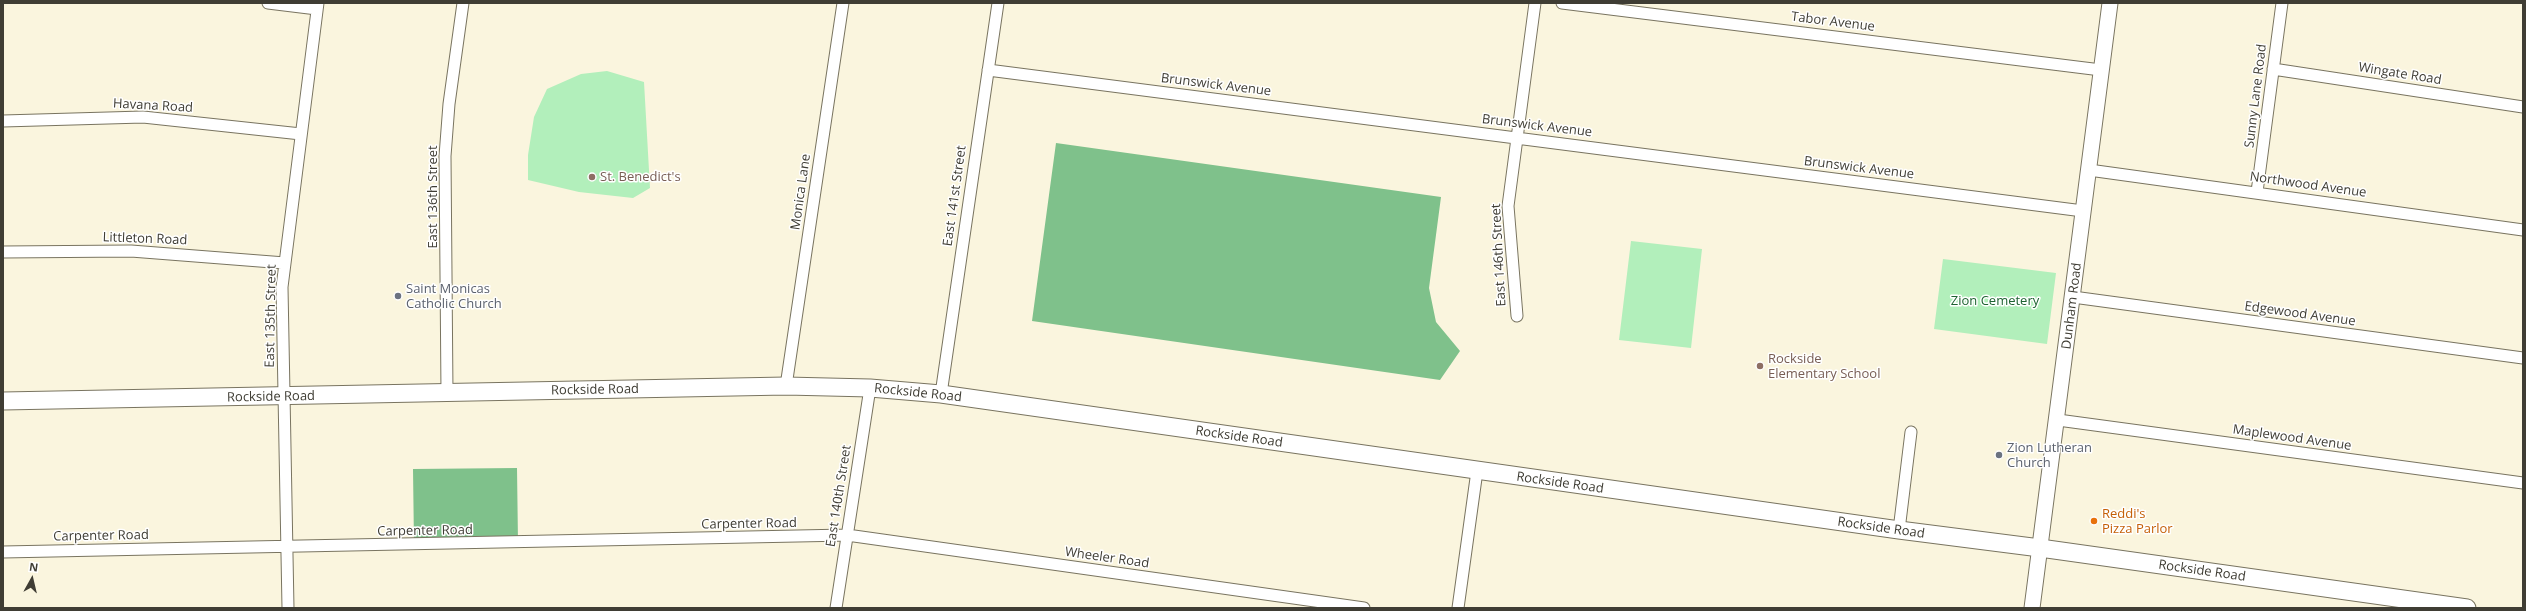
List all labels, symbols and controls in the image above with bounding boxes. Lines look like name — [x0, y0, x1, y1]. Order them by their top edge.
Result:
street label: Tabor Avenue — [1790, 9, 1876, 35]
street label: Sunny Lane Road — [2242, 43, 2270, 149]
street label: Wingate Road — [2357, 60, 2443, 88]
street label: Brunswick Avenue — [1160, 71, 1272, 99]
street label: Havana Road — [113, 96, 193, 116]
street label: Brunswick Avenue — [1481, 112, 1593, 140]
street label: East 136th Street — [425, 145, 441, 249]
street label: East 141st Street — [940, 145, 970, 247]
street label: Monica Lane — [788, 153, 814, 231]
street label: Brunswick Avenue — [1803, 154, 1915, 182]
place label: St. Benedict's — [600, 169, 681, 185]
street label: Northwood Avenue — [2249, 169, 2367, 201]
marker: St. Benedict's — [587, 172, 597, 182]
street label: East 146th Street — [1489, 203, 1509, 307]
street label: Littleton Road — [102, 230, 188, 248]
street label: Dunham Road — [2059, 262, 2085, 350]
street label: East 135th Street — [262, 264, 280, 368]
place label: Saint Monicas Catholic Church — [406, 281, 502, 312]
marker: Saint Monicas Catholic Church — [393, 291, 403, 301]
park label: Zion Cemetery — [1951, 293, 2039, 309]
street label: Edgewood Avenue — [2244, 298, 2356, 330]
place label: Rockside Elementary School — [1768, 351, 1880, 382]
marker: Rockside Elementary School — [1755, 361, 1765, 371]
street label: Rockside Road — [551, 381, 639, 399]
street label: Rockside Road — [873, 381, 963, 405]
street label: Rockside Road — [227, 388, 315, 406]
street label: Maplewood Avenue — [2232, 422, 2352, 454]
street label: Rockside Road — [1194, 423, 1284, 451]
place label: Zion Lutheran Church — [2007, 440, 2092, 471]
street label: East 140th Street — [823, 444, 855, 548]
marker: Zion Lutheran Church — [1994, 450, 2004, 460]
street label: Rockside Road — [1515, 469, 1605, 497]
place label: Reddi's Pizza Parlor — [2102, 506, 2173, 537]
street label: Rockside Road — [1836, 514, 1926, 542]
street label: Carpenter Road — [701, 515, 797, 533]
marker: Reddi's Pizza Parlor — [2089, 516, 2099, 526]
street label: Carpenter Road — [377, 522, 473, 540]
street label: Carpenter Road — [53, 527, 149, 545]
street label: Wheeler Road — [1064, 544, 1150, 572]
street label: Rockside Road — [2157, 557, 2247, 585]
north arrow — [12, 559, 52, 599]
text: N — [28, 559, 39, 575]

